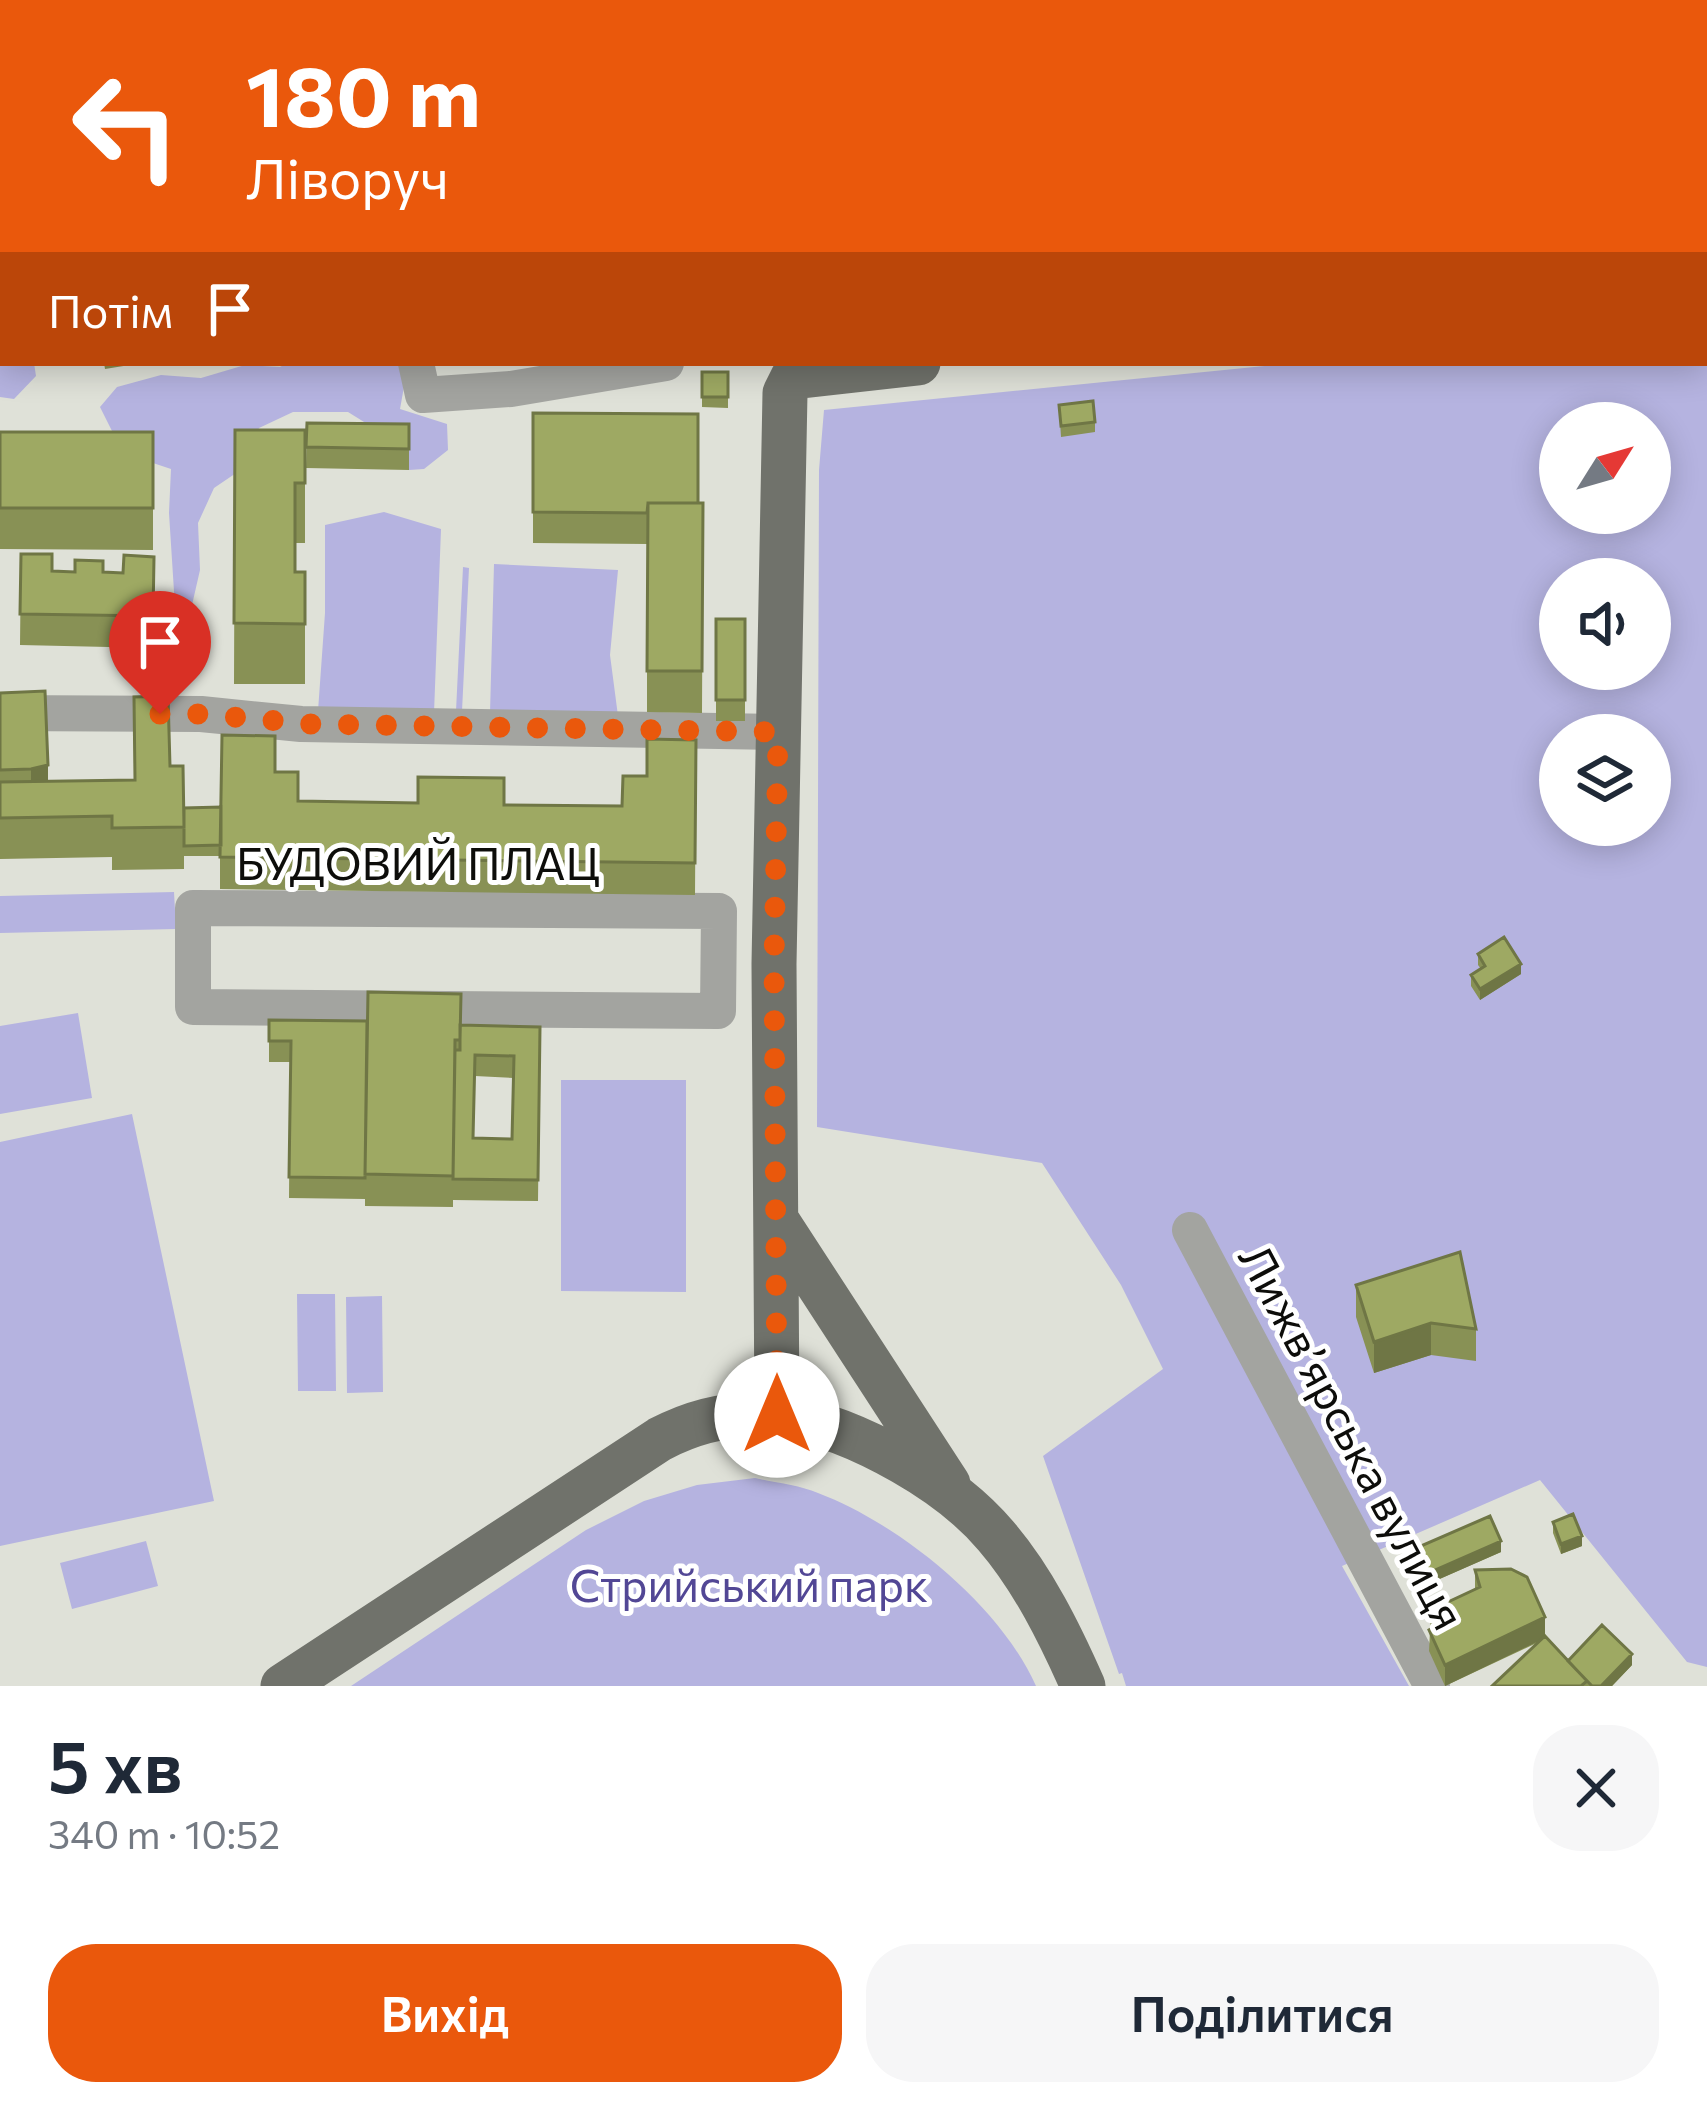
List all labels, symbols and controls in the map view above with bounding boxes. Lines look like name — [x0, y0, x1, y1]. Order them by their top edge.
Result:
text: 180 m — [246, 42, 481, 144]
icon: left — [48, 48, 204, 204]
text: Ліворуч — [246, 144, 449, 210]
icon: arrive — [197, 276, 263, 342]
text: Потім — [48, 282, 173, 337]
north arrow — [1539, 402, 1671, 534]
map controls — [1539, 402, 1671, 846]
button: sound — [1539, 558, 1671, 690]
pin — [109, 591, 211, 714]
icon: arrive — [127, 609, 193, 675]
button: layers — [1539, 714, 1671, 846]
street label: БУДОВИЙ ПЛАЦ — [236, 834, 600, 889]
street label: Лижвʼярська вулиця — [1229, 1234, 1479, 1638]
position arrow — [714, 1352, 840, 1478]
park label: Стрийський парк — [570, 1556, 928, 1611]
text: 5 хв — [48, 1720, 183, 1808]
button: close — [1533, 1725, 1659, 1851]
text: 340 m · 10:52 — [48, 1809, 280, 1857]
button: Вихід — [48, 1944, 842, 2082]
button: Поділитися — [866, 1944, 1659, 2082]

